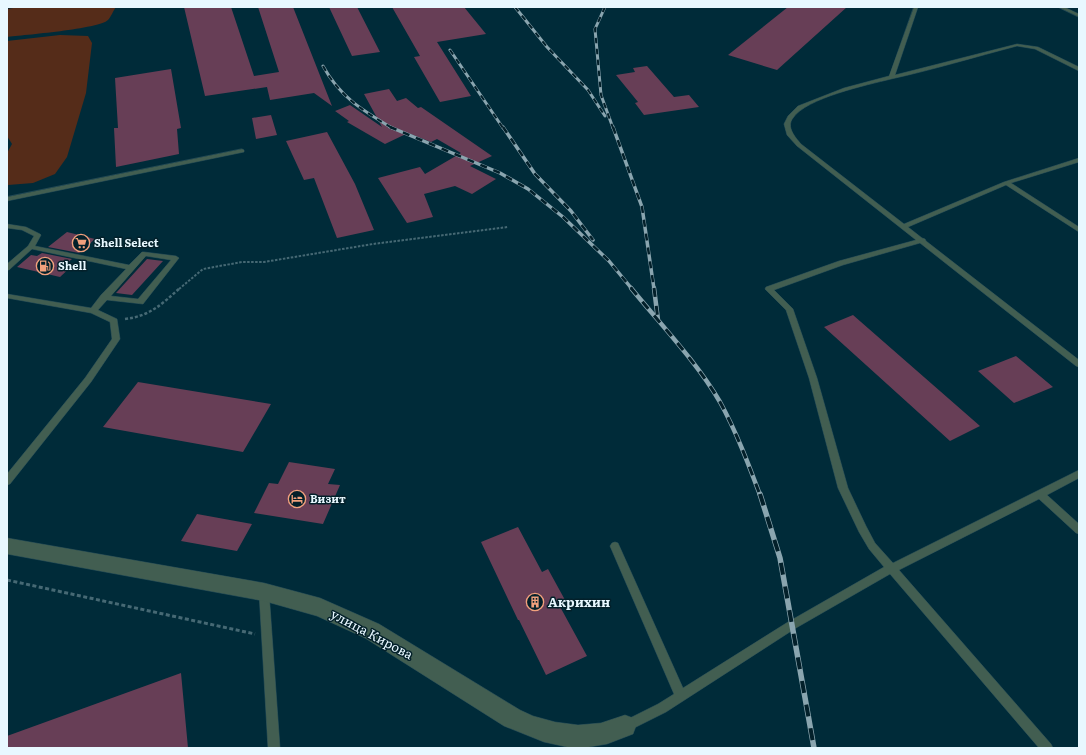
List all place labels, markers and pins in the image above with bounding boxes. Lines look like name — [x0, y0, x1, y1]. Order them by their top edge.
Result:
supermarket icon: Shell Select — [71, 233, 91, 253]
place label: Shell Select — [94, 234, 159, 250]
fuel station icon: Shell — [35, 256, 55, 276]
place label: Shell — [58, 257, 86, 273]
hotel icon: Визит — [287, 489, 307, 509]
place label: Визит — [310, 490, 346, 506]
building icon: Акрихин — [525, 592, 545, 612]
place label: Акрихин — [548, 592, 610, 611]

